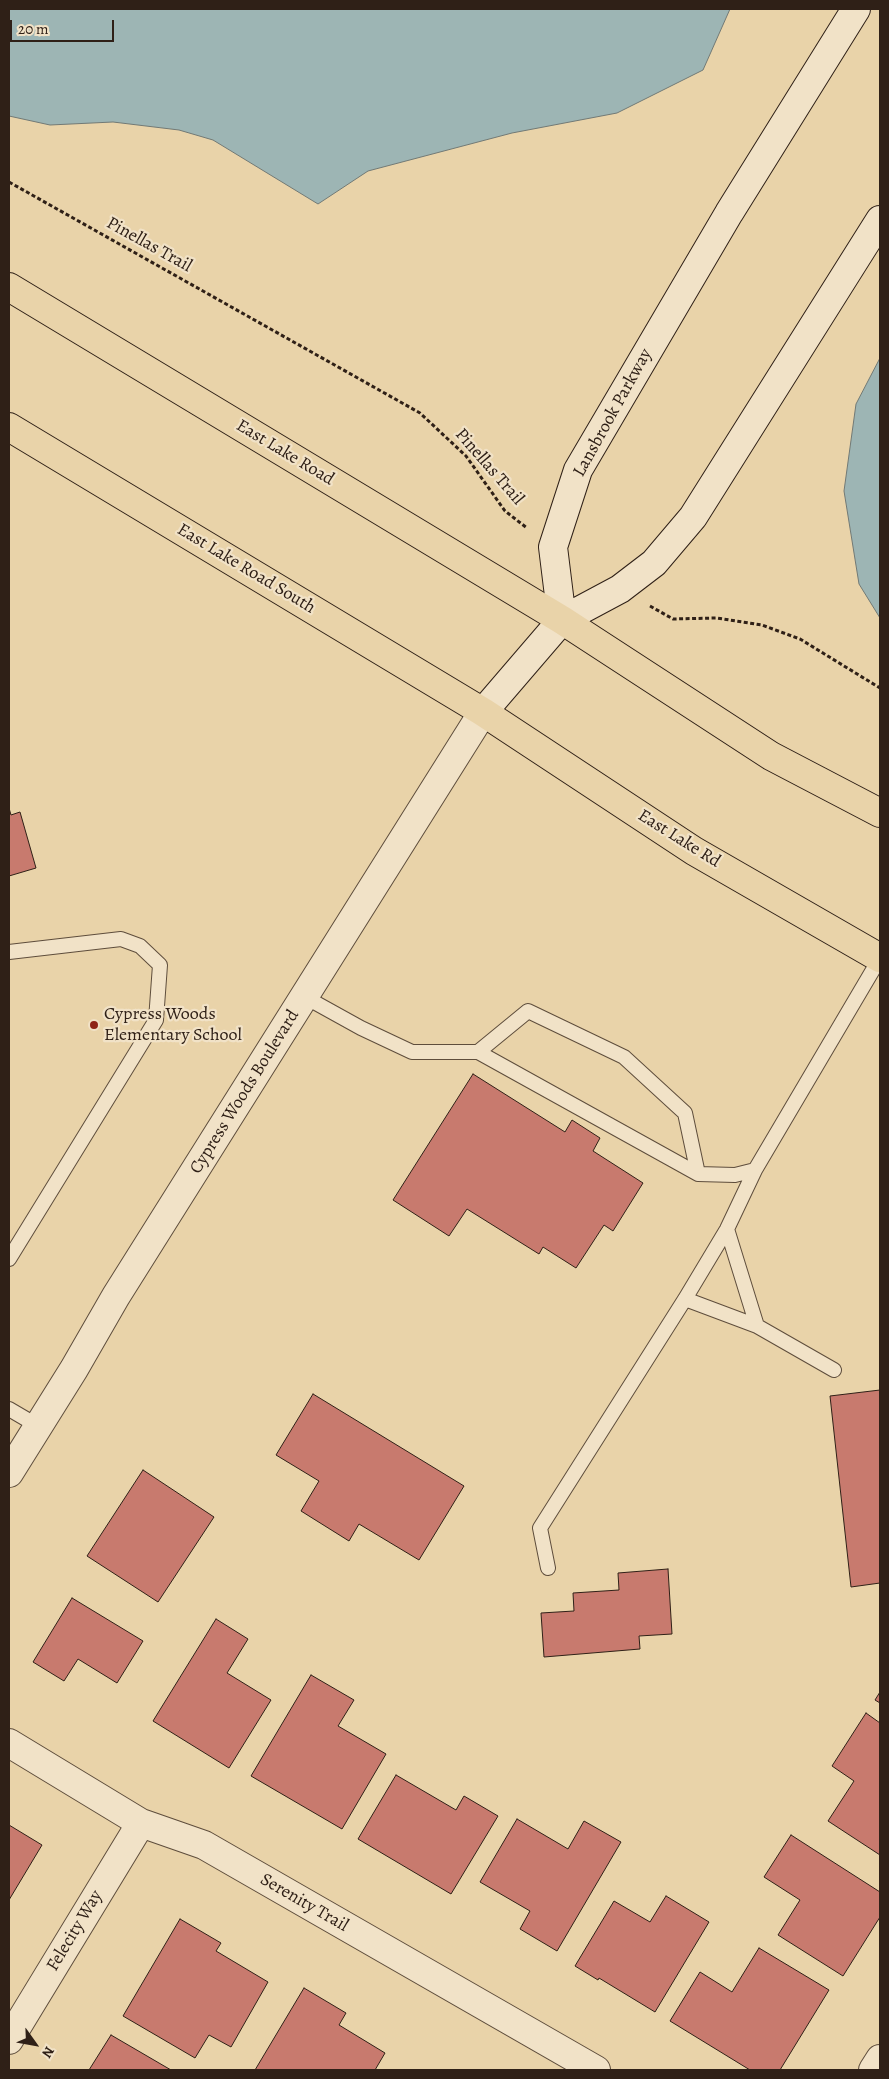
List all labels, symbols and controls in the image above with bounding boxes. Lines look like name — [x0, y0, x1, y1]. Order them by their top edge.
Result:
scale bar — [12, 10, 116, 42]
text: 20 m — [18, 19, 49, 39]
street label: Pinellas Trail — [102, 213, 196, 277]
street label: Lansbrook Parkway — [569, 345, 657, 481]
street label: East Lake Road — [232, 415, 338, 491]
street label: Pinellas Trail — [450, 424, 528, 510]
street label: East Lake Road South — [173, 519, 319, 619]
street label: East Lake Rd — [634, 805, 724, 873]
place label: Cypress Woods Elementary School — [104, 1004, 242, 1046]
street label: Cypress Woods Boulevard — [186, 1006, 304, 1178]
marker: Cypress Woods Elementary School — [88, 1019, 100, 1031]
street label: Serenity Trail — [256, 1869, 352, 1937]
street label: Felecity Way — [42, 1887, 108, 1975]
north arrow — [10, 2019, 60, 2069]
text: N — [37, 2043, 59, 2062]

